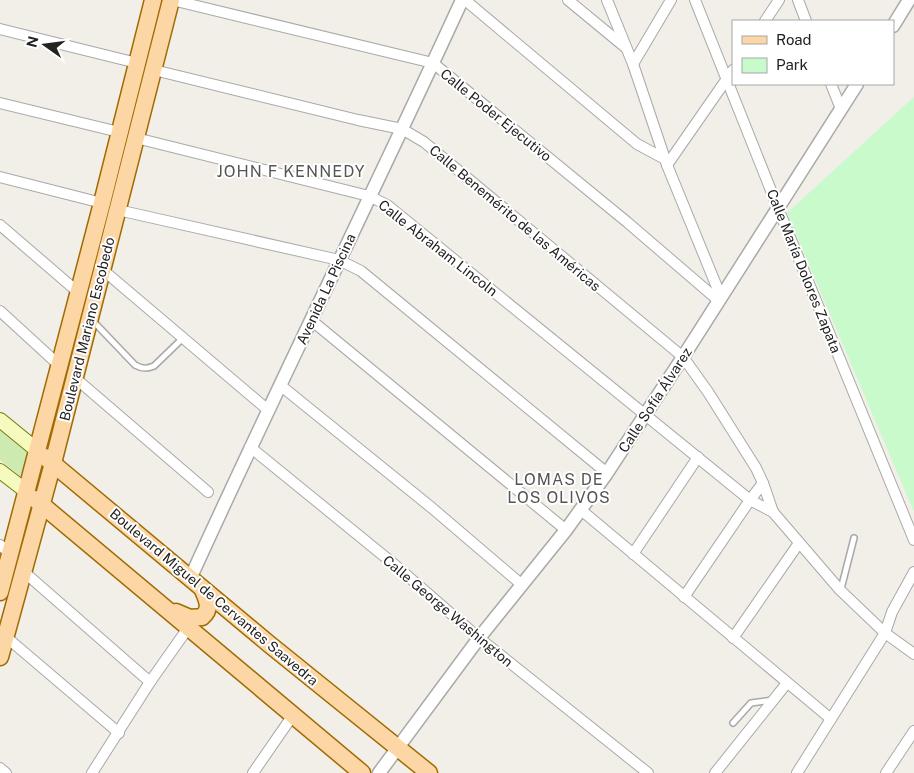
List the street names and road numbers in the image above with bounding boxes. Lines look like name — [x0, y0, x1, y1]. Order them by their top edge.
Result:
street label: Calle Poder Ejecutivo — [437, 65, 555, 165]
street label: Calle Benemérito de las Américas — [426, 142, 604, 294]
street label: Calle María Dolores Zapata — [764, 187, 844, 355]
street label: Calle Abraham Lincoln — [375, 197, 501, 299]
street label: Avenida La Piscina — [293, 231, 359, 347]
street label: Boulevard Mariano Escobedo — [56, 235, 118, 422]
street label: Calle Sofía Álvarez — [614, 344, 695, 455]
street label: Boulevard Miguel de Cervantes Saavedra — [107, 505, 321, 689]
street label: Calle George Washington — [380, 552, 516, 670]

